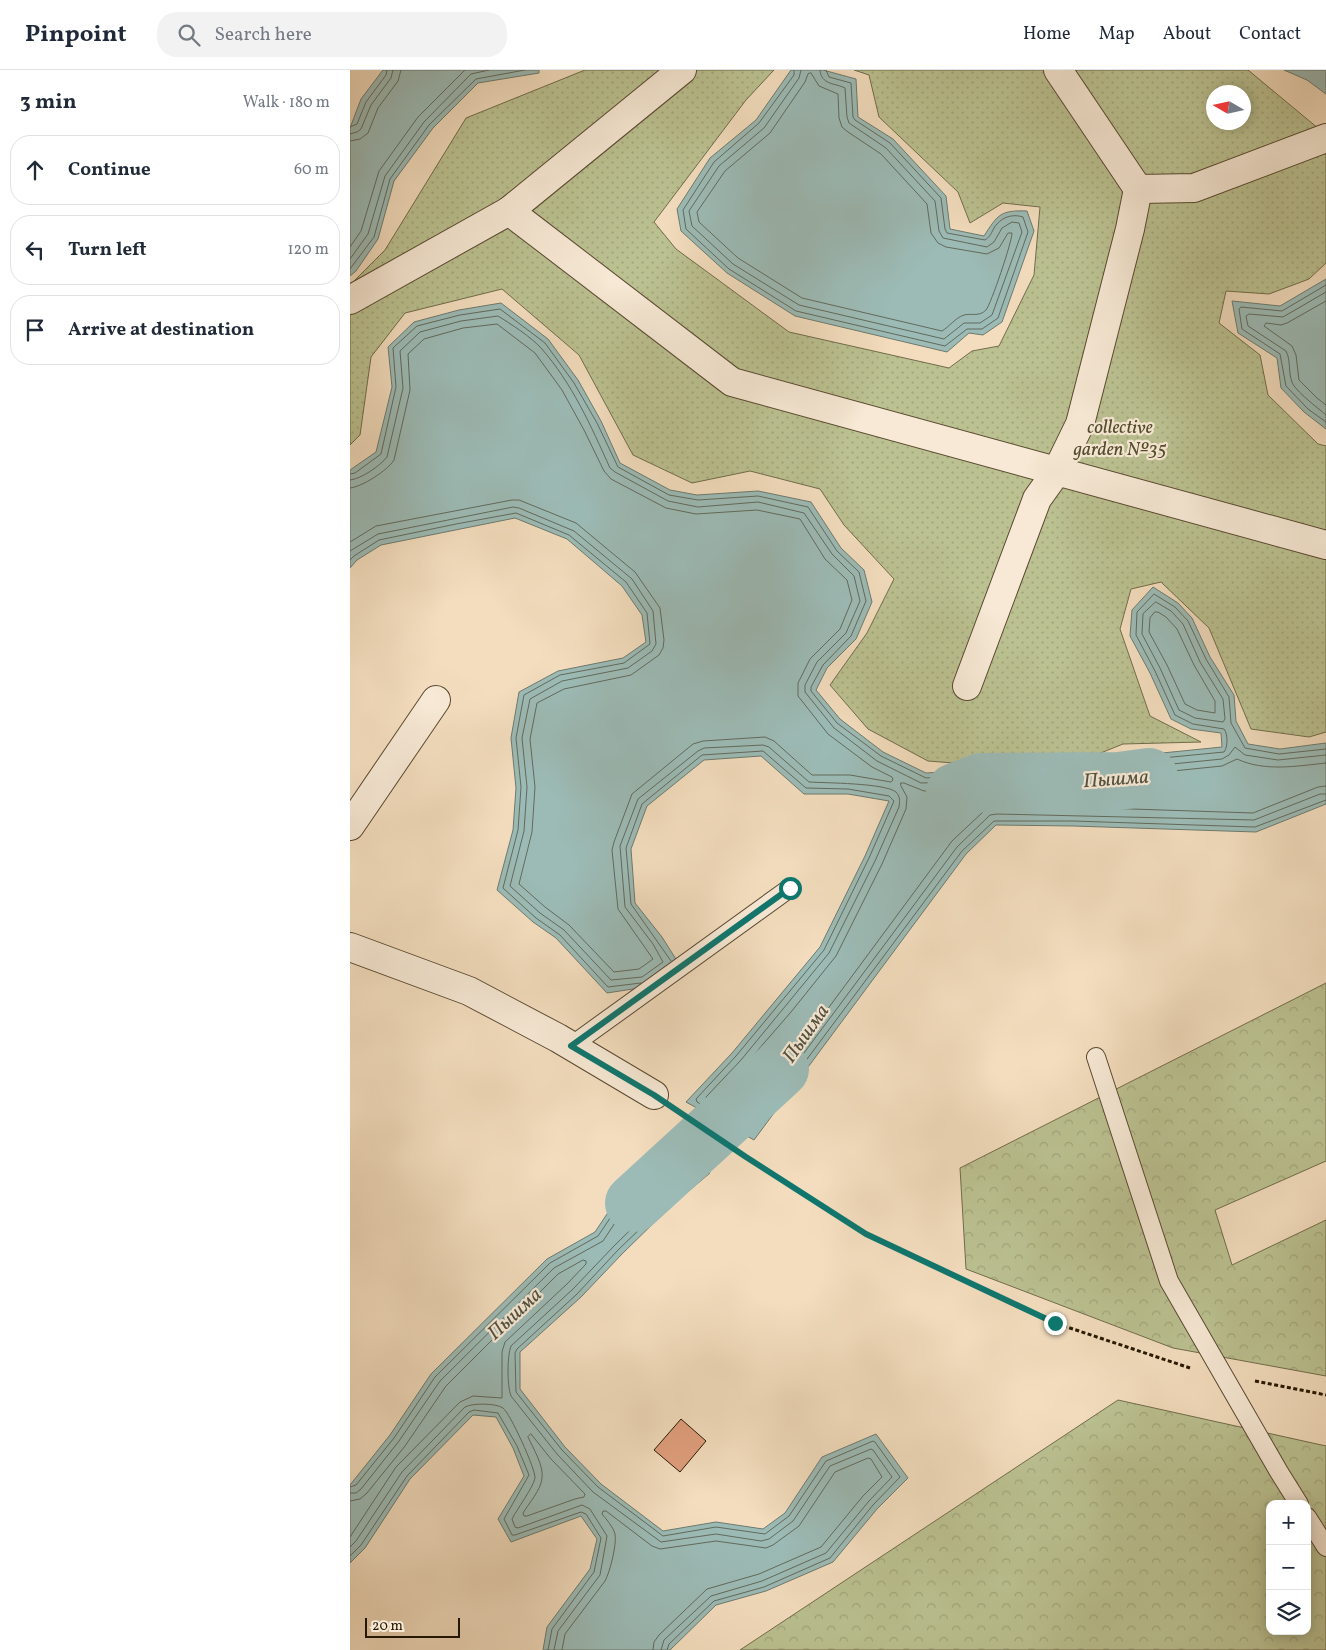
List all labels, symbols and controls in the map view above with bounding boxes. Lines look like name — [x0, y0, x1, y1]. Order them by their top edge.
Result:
search box — [157, 12, 507, 57]
text: Pinpoint — [25, 18, 127, 52]
icon: search — [175, 21, 203, 49]
text: Search here — [215, 22, 312, 48]
text: Home — [1023, 22, 1071, 47]
text: Map — [1099, 22, 1135, 47]
text: About — [1163, 22, 1211, 47]
text: Contact — [1239, 22, 1301, 47]
north arrow — [1206, 85, 1251, 130]
text: 3 min — [20, 88, 76, 117]
text: Walk · 180 m — [243, 92, 330, 114]
icon: ahead — [21, 156, 49, 184]
text: Continue — [68, 157, 151, 183]
text: 60 m — [294, 159, 329, 181]
icon: left — [21, 236, 49, 264]
text: Turn left — [68, 237, 147, 263]
text: 120 m — [287, 239, 329, 261]
icon: arrive — [21, 316, 49, 344]
text: Arrive at destination — [68, 317, 254, 343]
park label: collective garden №35 — [1073, 415, 1167, 463]
water label: Пышма — [1083, 764, 1150, 796]
route start — [779, 877, 802, 900]
water label: Пышма — [776, 999, 837, 1069]
water label: Пышма — [482, 1282, 549, 1347]
route end — [1044, 1312, 1067, 1335]
map controls — [1266, 1500, 1311, 1635]
button: + — [1266, 1500, 1311, 1545]
button: − — [1266, 1545, 1311, 1590]
button: layers — [1266, 1590, 1311, 1635]
scale bar — [365, 1615, 460, 1638]
text: 20 m — [372, 1617, 403, 1636]

